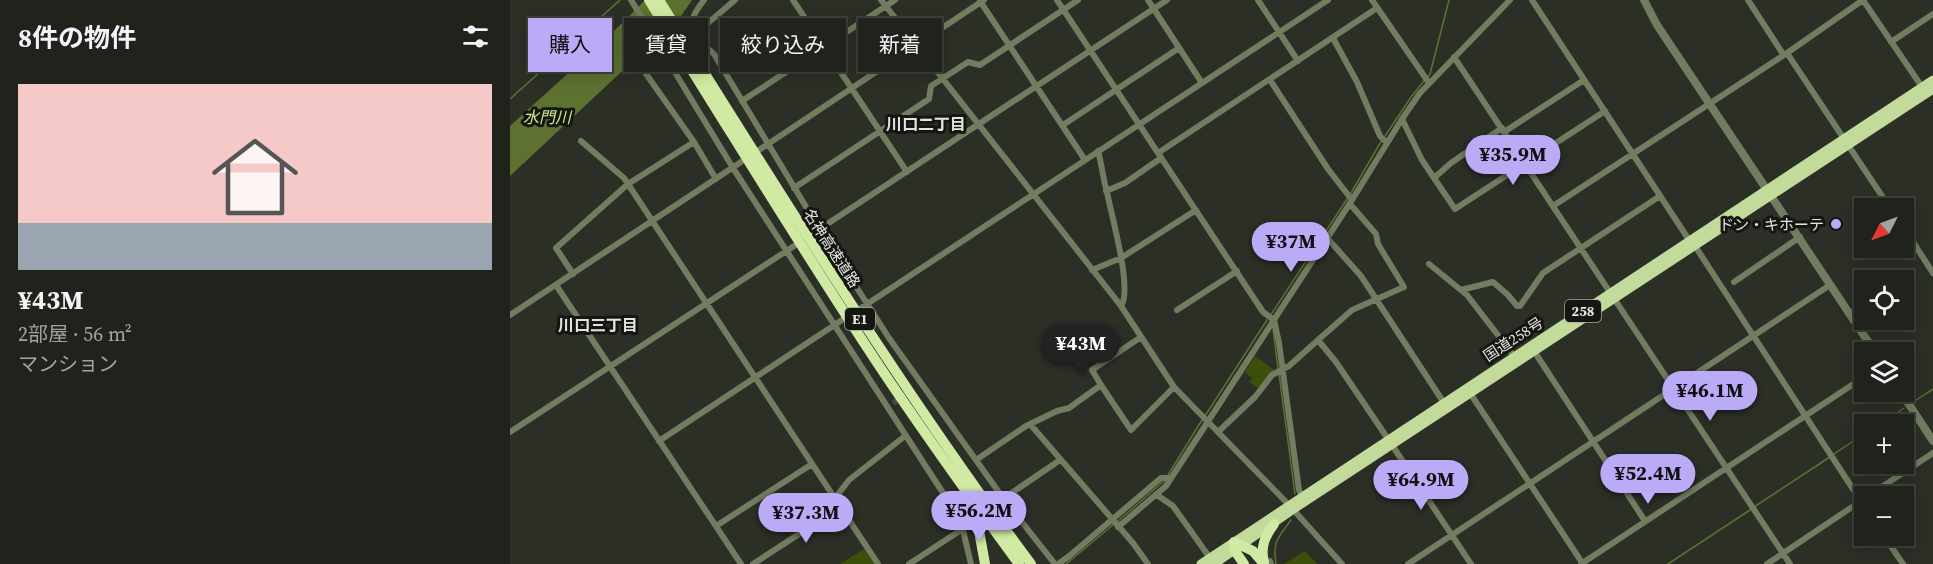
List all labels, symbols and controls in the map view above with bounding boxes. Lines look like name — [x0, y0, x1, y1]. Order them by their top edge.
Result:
chip: 購入 — [528, 18, 612, 72]
chip: 賃貸 — [624, 18, 708, 72]
chip: 絞り込み — [720, 18, 846, 72]
chip: 新着 — [858, 18, 942, 72]
text: 8件の物件 — [18, 20, 136, 56]
icon: filters — [459, 20, 492, 53]
water label: 水門川 — [523, 106, 573, 128]
district label: 川口二丁目 — [886, 113, 966, 135]
icon: home — [201, 123, 309, 231]
pin: ¥35.9M — [1464, 135, 1562, 186]
text: ¥35.9M — [1479, 140, 1547, 168]
north arrow — [1854, 198, 1914, 258]
map controls — [1854, 198, 1914, 546]
street label: 名神高速道路 — [799, 205, 865, 291]
place label: ドン・キホーテ — [1719, 214, 1824, 235]
marker: ドン・キホーテ — [1829, 217, 1843, 231]
pin: ¥37M — [1255, 222, 1327, 273]
text: ¥37M — [1266, 227, 1316, 255]
button: locate — [1854, 270, 1914, 330]
text: ¥43M — [18, 282, 84, 318]
road number: 258 — [1565, 300, 1601, 322]
road number: E1 — [845, 308, 875, 330]
street label: 国道258号 — [1479, 312, 1547, 366]
district label: 川口三丁目 — [558, 314, 638, 336]
text: 2部屋 · 56 m² — [18, 320, 132, 348]
pin: ¥43M — [1045, 324, 1117, 375]
text: ¥43M — [1056, 329, 1106, 357]
button: layers — [1854, 342, 1914, 402]
text: マンション — [18, 350, 118, 378]
pin: ¥46.1M — [1661, 371, 1759, 422]
text: ¥46.1M — [1676, 376, 1744, 404]
button: + — [1854, 414, 1914, 474]
pin: ¥52.4M — [1599, 454, 1697, 505]
text: ¥52.4M — [1614, 459, 1682, 487]
pin: ¥64.9M — [1372, 460, 1470, 511]
text: ¥64.9M — [1387, 465, 1455, 493]
button: − — [1854, 486, 1914, 546]
pin: ¥56.2M — [930, 491, 1028, 542]
pin: ¥37.3M — [757, 493, 855, 544]
text: ¥56.2M — [945, 496, 1013, 524]
text: ¥37.3M — [772, 498, 840, 526]

